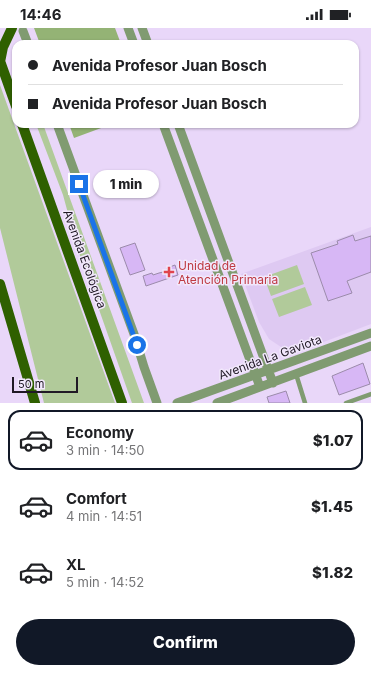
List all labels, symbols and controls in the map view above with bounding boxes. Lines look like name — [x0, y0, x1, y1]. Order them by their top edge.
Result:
text: 14:46 — [20, 5, 62, 24]
text: Avenida Profesor Juan Bosch — [52, 56, 267, 75]
text: Avenida Profesor Juan Bosch — [52, 94, 267, 113]
callout: 1 min — [93, 170, 159, 198]
route end — [70, 175, 88, 193]
text: 1 min — [110, 176, 142, 192]
street label: Avenida Ecológica — [60, 208, 110, 310]
place label: Unidad de Atención Primaria — [178, 258, 278, 287]
marker: Unidad de Atención Primaria — [163, 266, 175, 278]
street label: Avenida La Gaviota — [216, 331, 324, 383]
route start — [128, 336, 146, 354]
scale bar — [12, 375, 78, 394]
text: 50 m — [18, 377, 44, 391]
icon: car — [18, 422, 54, 458]
text: Economy — [66, 423, 134, 442]
text: $1.07 — [313, 431, 353, 450]
text: 3 min · 14:50 — [66, 442, 145, 458]
icon: car — [18, 488, 54, 524]
text: Comfort — [66, 489, 127, 508]
text: $1.45 — [311, 497, 353, 516]
text: 4 min · 14:51 — [66, 508, 142, 524]
icon: car — [18, 554, 54, 590]
text: XL — [66, 555, 86, 574]
text: $1.82 — [312, 563, 353, 582]
text: 5 min · 14:52 — [66, 574, 144, 590]
button: Confirm — [16, 619, 355, 665]

